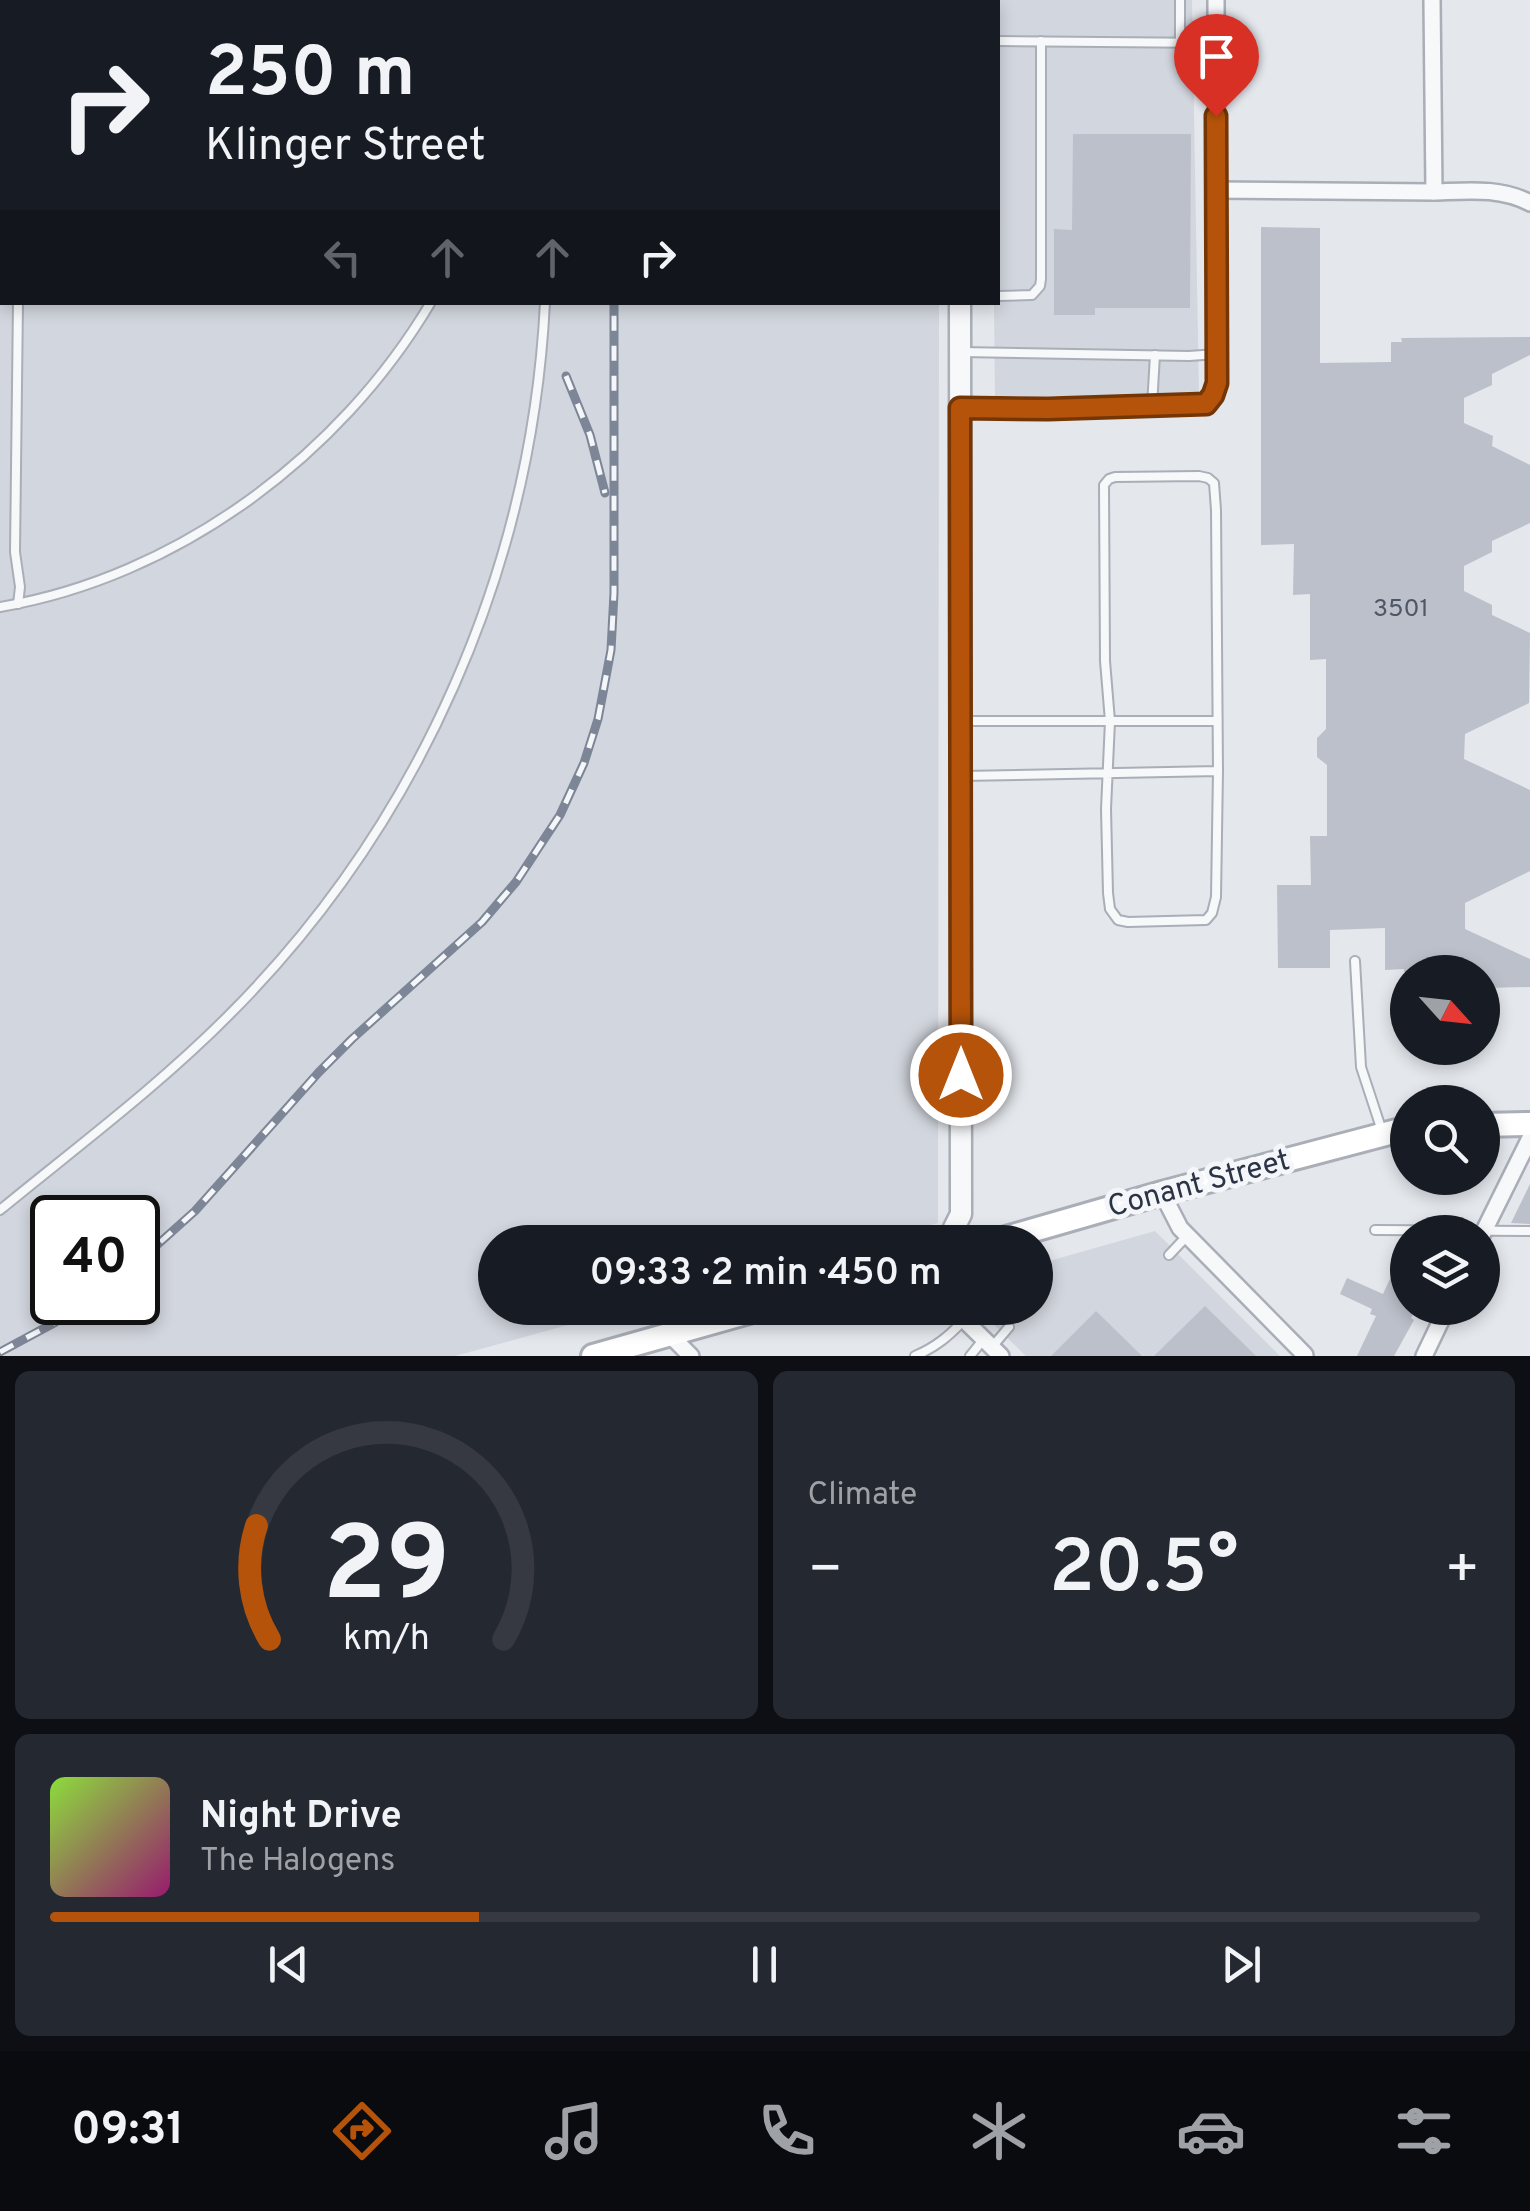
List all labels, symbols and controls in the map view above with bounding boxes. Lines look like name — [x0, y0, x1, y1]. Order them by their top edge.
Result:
pin — [1174, 14, 1259, 117]
icon: arrive — [1189, 29, 1244, 84]
text: 250 m — [205, 32, 415, 121]
icon: right — [40, 40, 170, 170]
text: Klinger Street — [205, 119, 486, 176]
icon: left — [315, 230, 370, 285]
icon: ahead — [420, 230, 475, 285]
icon: ahead — [525, 230, 580, 285]
icon: right — [630, 230, 685, 285]
house number: 3501 — [1373, 594, 1429, 626]
north arrow — [1390, 955, 1500, 1065]
map controls — [1390, 955, 1500, 1325]
position arrow — [909, 1023, 1013, 1127]
button: search — [1390, 1085, 1500, 1195]
street label: Conant Street — [1104, 1143, 1294, 1227]
speed limit sign: 40 — [30, 1195, 160, 1325]
button: layers — [1390, 1215, 1500, 1325]
text: 09:33 · 2 min · 450 m — [589, 1250, 942, 1299]
text: Climate — [808, 1476, 917, 1516]
text: 29 — [322, 1505, 450, 1637]
text: 20.5° — [1049, 1524, 1239, 1619]
text: − — [808, 1537, 843, 1607]
text: + — [1445, 1537, 1480, 1607]
text: km/h — [343, 1617, 430, 1663]
text: Night Drive — [200, 1793, 402, 1842]
text: The Halogens — [200, 1842, 395, 1882]
icon: previous — [261, 1937, 316, 1992]
icon: pause — [737, 1937, 792, 1992]
icon: next — [1214, 1937, 1269, 1992]
icon: directions — [327, 2096, 397, 2166]
icon: music — [539, 2096, 609, 2166]
icon: phone — [752, 2096, 822, 2166]
icon: climate — [964, 2096, 1034, 2166]
icon: car — [1176, 2096, 1246, 2166]
icon: filters — [1389, 2096, 1459, 2166]
text: 09:31 — [71, 2103, 184, 2160]

